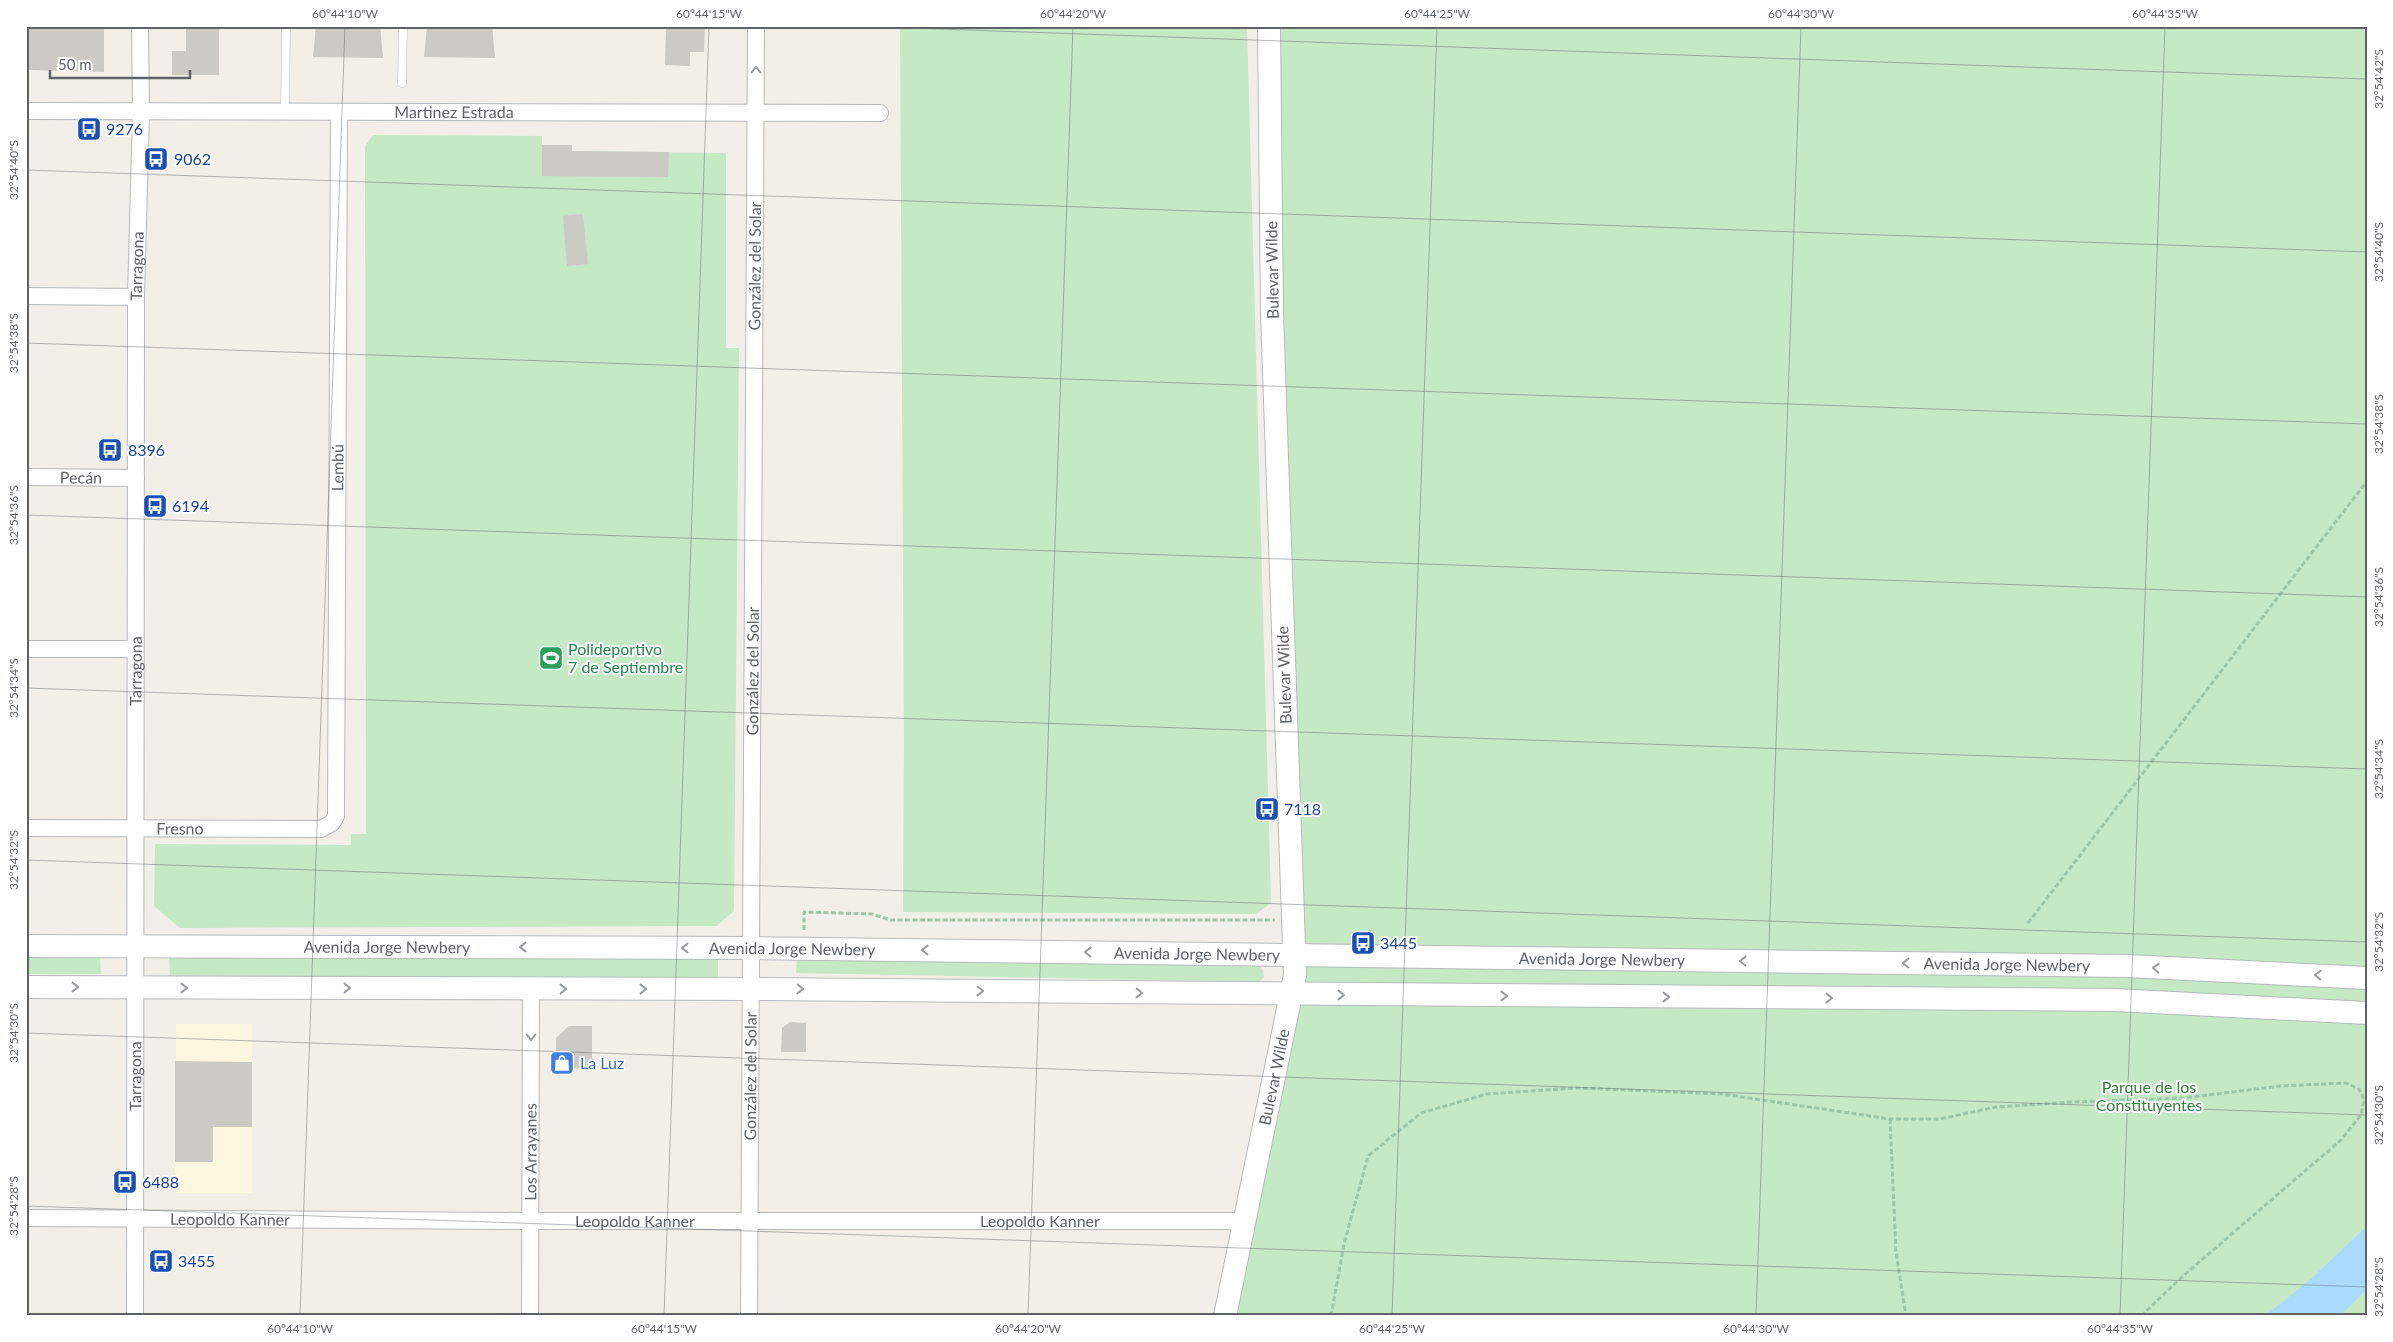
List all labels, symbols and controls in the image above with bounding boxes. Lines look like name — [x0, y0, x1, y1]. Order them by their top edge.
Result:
text: 60°44'10"W — [312, 6, 379, 21]
text: 60°44'15"W — [676, 6, 743, 21]
text: 60°44'20"W — [1040, 6, 1107, 21]
text: 60°44'25"W — [1404, 6, 1471, 21]
text: 60°44'30"W — [1768, 6, 1835, 21]
text: 60°44'35"W — [2132, 6, 2199, 21]
scale bar — [50, 48, 190, 80]
text: 32°54'42"S — [2371, 49, 2386, 109]
text: 50 m — [58, 55, 92, 73]
one-way arrow — [750, 65, 761, 73]
street label: Martinez Estrada — [394, 102, 514, 121]
bus stop icon: 9276 — [76, 116, 102, 142]
place label: 9276 — [106, 119, 143, 138]
text: 32°54'40"S — [6, 140, 21, 200]
bus stop icon: 9062 — [143, 146, 169, 172]
place label: 9062 — [174, 149, 211, 168]
street label: González del Solar — [744, 201, 764, 331]
street label: Bulevar Wilde — [1261, 221, 1282, 319]
text: 32°54'40"S — [2371, 222, 2386, 282]
street label: Tarragona — [126, 231, 147, 301]
text: 32°54'38"S — [6, 313, 21, 373]
text: 32°54'38"S — [2371, 394, 2386, 454]
bus stop icon: 8396 — [97, 437, 123, 463]
place label: 8396 — [128, 440, 165, 459]
street label: Lembú — [327, 444, 347, 491]
street label: Pecán — [60, 467, 102, 487]
text: 32°54'36"S — [6, 485, 21, 545]
bus stop icon: 6194 — [142, 493, 168, 519]
place label: 6194 — [172, 496, 209, 515]
text: 32°54'36"S — [2371, 567, 2386, 627]
street label: González del Solar — [742, 606, 762, 736]
street label: Bulevar Wilde — [1272, 626, 1295, 724]
street label: Tarragona — [126, 636, 145, 706]
place label: Polideportivo 7 de Septiembre — [568, 639, 683, 676]
sports icon: Polideportivo 7 de Septiembre — [538, 645, 564, 671]
text: 32°54'34"S — [6, 658, 21, 718]
text: 32°54'34"S — [2371, 739, 2386, 799]
bus stop icon: 7118 — [1254, 796, 1280, 822]
place label: 7118 — [1284, 799, 1321, 818]
street label: Fresno — [156, 818, 204, 838]
text: 32°54'32"S — [6, 830, 21, 890]
text: 32°54'32"S — [2371, 912, 2386, 972]
bus stop icon: 3445 — [1350, 930, 1376, 956]
place label: 3445 — [1380, 933, 1417, 952]
street label: Avenida Jorge Newbery — [304, 937, 471, 956]
street label: Avenida Jorge Newbery — [709, 938, 876, 959]
one-way arrow — [519, 942, 526, 952]
one-way arrow — [681, 943, 689, 953]
street label: Avenida Jorge Newbery — [1114, 943, 1281, 964]
one-way arrow — [921, 945, 929, 955]
one-way arrow — [1084, 947, 1092, 958]
street label: Avenida Jorge Newbery — [1519, 948, 1686, 969]
street label: Avenida Jorge Newbery — [1924, 953, 2091, 975]
one-way arrow — [1739, 956, 1747, 966]
one-way arrow — [1902, 958, 1910, 969]
one-way arrow — [2151, 962, 2159, 973]
one-way arrow — [2314, 969, 2322, 980]
one-way arrow — [72, 982, 79, 992]
one-way arrow — [180, 983, 188, 993]
one-way arrow — [343, 983, 351, 993]
one-way arrow — [559, 984, 567, 994]
one-way arrow — [640, 984, 647, 994]
one-way arrow — [797, 984, 805, 994]
one-way arrow — [977, 986, 985, 996]
one-way arrow — [1135, 988, 1143, 998]
one-way arrow — [1338, 990, 1345, 1000]
one-way arrow — [1500, 991, 1508, 1001]
one-way arrow — [1662, 992, 1670, 1002]
one-way arrow — [1825, 993, 1833, 1003]
text: 32°54'30"S — [6, 1003, 21, 1063]
street label: González del Solar — [740, 1011, 760, 1141]
street label: Bulevar Wilde — [1254, 1027, 1293, 1127]
one-way arrow — [526, 1034, 536, 1042]
street label: Tarragona — [125, 1041, 144, 1111]
shop icon: La Luz — [549, 1050, 575, 1076]
place label: La Luz — [580, 1053, 624, 1072]
park label: Parque de los Constituyentes — [2096, 1077, 2202, 1114]
text: 32°54'30"S — [2371, 1085, 2386, 1145]
street label: Los Arrayanes — [520, 1103, 540, 1201]
bus stop icon: 6488 — [112, 1169, 138, 1195]
place label: 6488 — [142, 1172, 179, 1191]
text: 32°54'28"S — [6, 1176, 21, 1236]
street label: Leopoldo Kanner — [170, 1209, 290, 1229]
street label: Leopoldo Kanner — [575, 1211, 695, 1230]
street label: Leopoldo Kanner — [980, 1211, 1100, 1230]
bus stop icon: 3455 — [148, 1248, 174, 1274]
place label: 3455 — [178, 1251, 215, 1270]
text: 32°54'28"S — [2371, 1257, 2386, 1317]
text: 60°44'10"W — [267, 1321, 334, 1336]
text: 60°44'15"W — [631, 1321, 698, 1336]
text: 60°44'20"W — [995, 1321, 1062, 1336]
text: 60°44'25"W — [1359, 1321, 1426, 1336]
text: 60°44'30"W — [1723, 1321, 1790, 1336]
text: 60°44'35"W — [2087, 1321, 2154, 1336]

